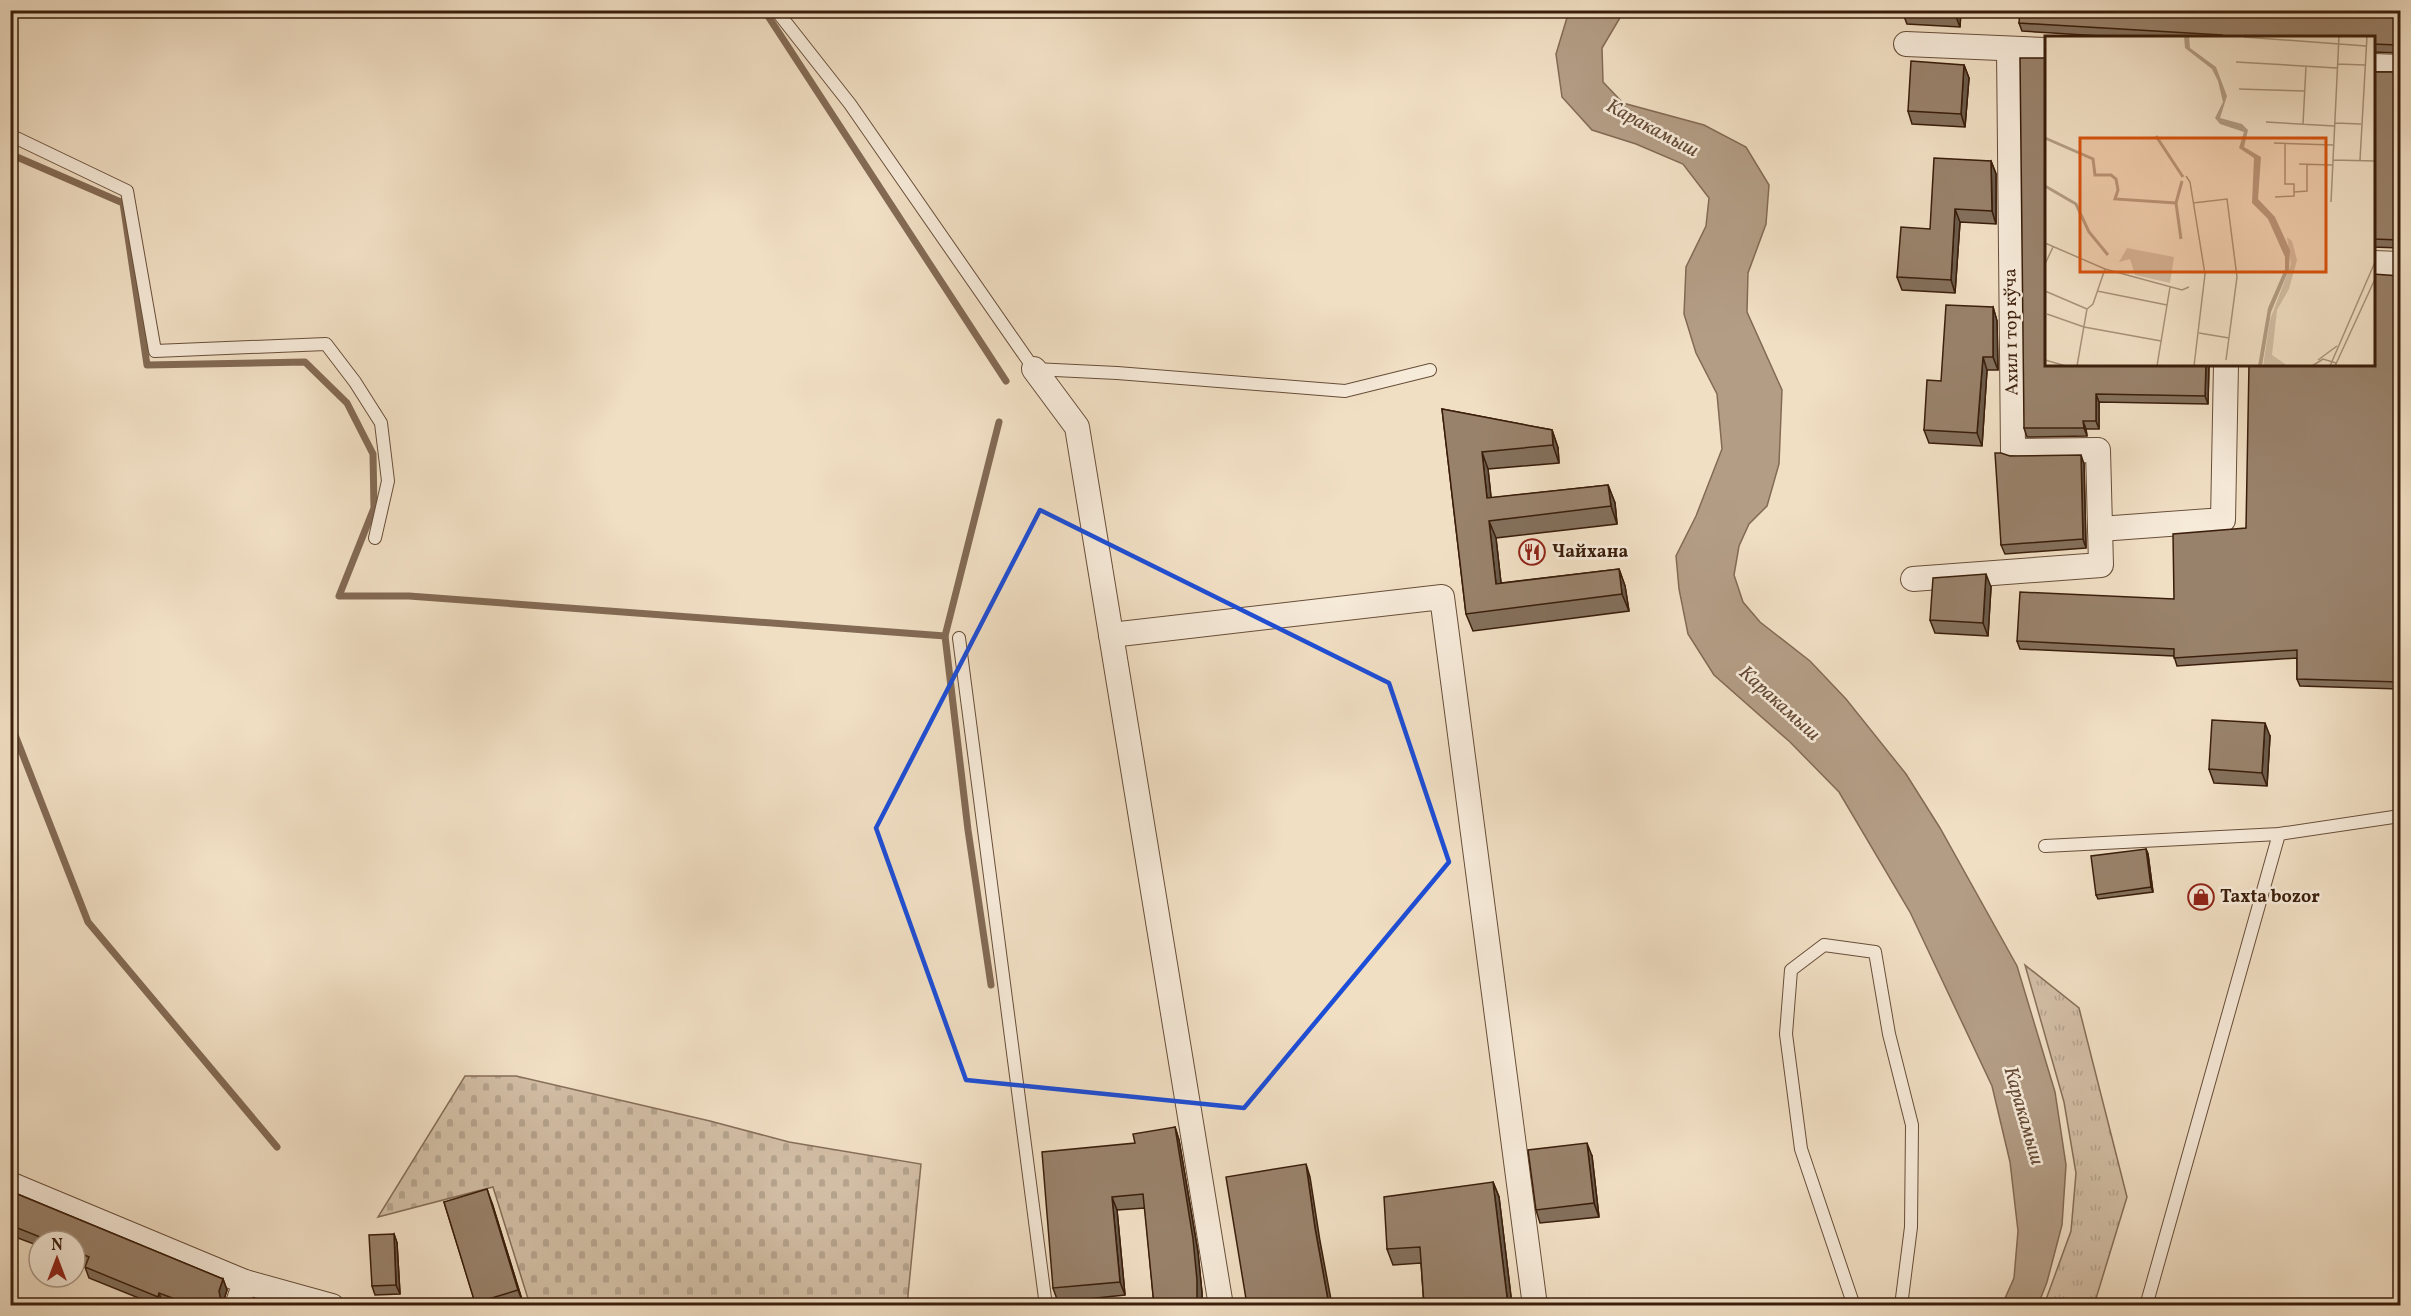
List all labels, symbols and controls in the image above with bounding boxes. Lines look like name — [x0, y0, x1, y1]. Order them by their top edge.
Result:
inset map — [2045, 36, 2375, 366]
water label: Каракамыш — [1601, 93, 1703, 165]
street label: Ахил 1 тор кўча — [1998, 268, 2026, 396]
restaurant icon: Чайхана — [1517, 537, 1547, 567]
place label: Чайхана — [1552, 540, 1628, 565]
water label: Каракамыш — [1732, 660, 1826, 748]
shop icon: Taxta bozor — [2186, 882, 2216, 912]
place label: Taxta bozor — [2220, 885, 2320, 910]
water label: Каракамыш — [1996, 1063, 2050, 1169]
north arrow — [27, 1229, 87, 1289]
text: N — [51, 1235, 63, 1257]

